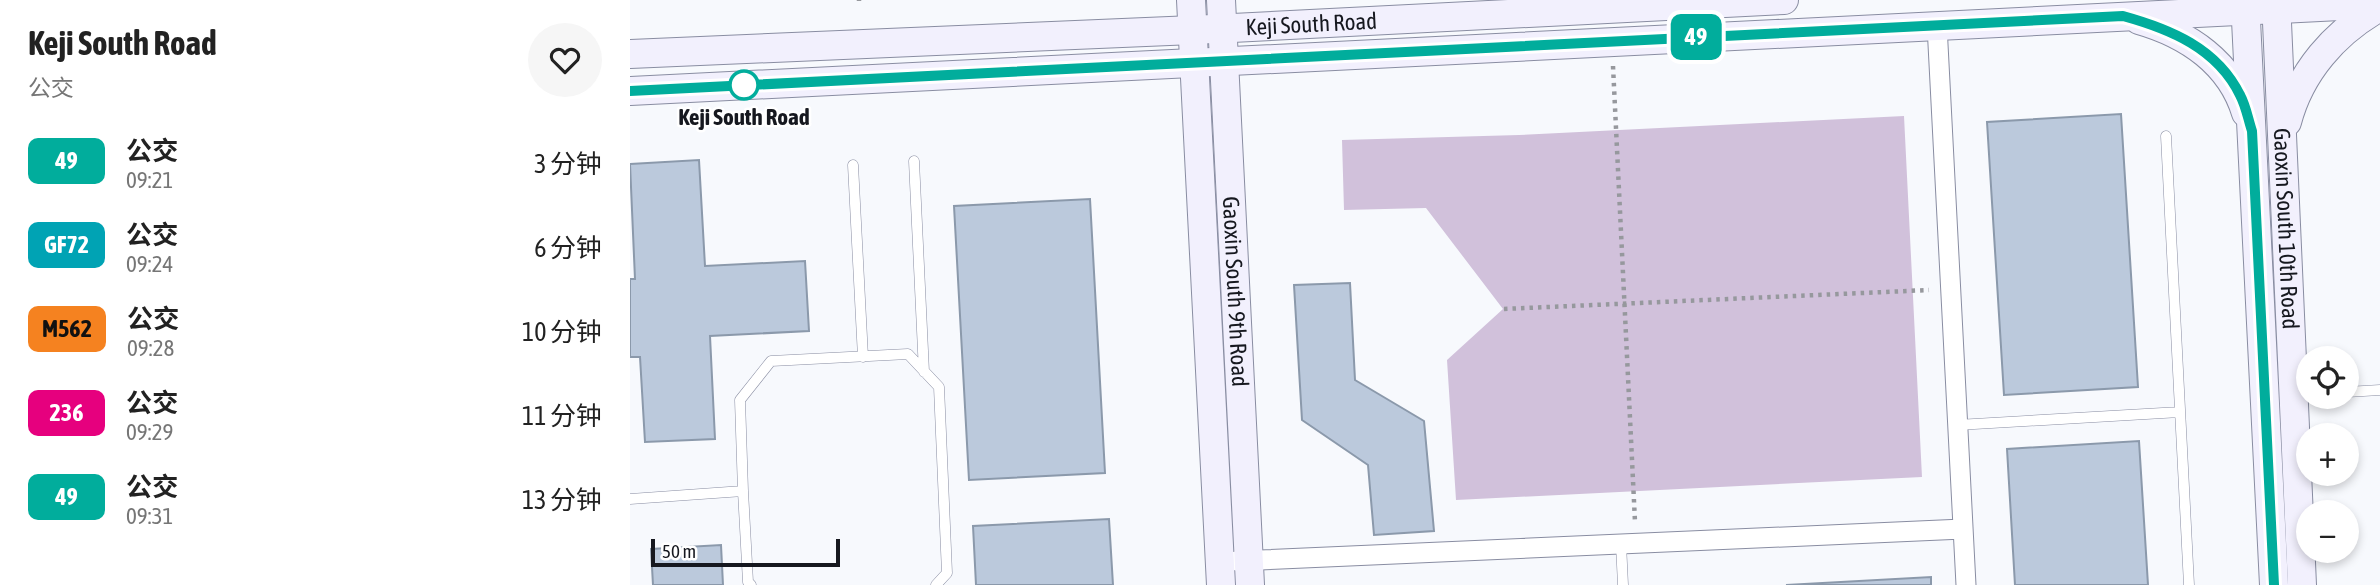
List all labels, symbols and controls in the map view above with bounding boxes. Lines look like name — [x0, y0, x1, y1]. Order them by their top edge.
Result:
street label: Keji South Road — [1245, 8, 1378, 40]
line badge: 49 — [1664, 14, 1728, 60]
button: heart — [528, 23, 602, 97]
text: 49 — [1685, 23, 1707, 50]
text: Keji South Road — [28, 24, 217, 62]
marker: Keji South Road — [729, 70, 759, 100]
text: 公交 — [28, 75, 74, 101]
place label: Keji South Road — [678, 104, 810, 130]
street label: Gaoxin South 10th Road — [2269, 128, 2304, 330]
text: 公交 — [126, 136, 178, 166]
text: 49 — [55, 147, 78, 174]
text: 3 分钟 — [534, 149, 602, 179]
text: 09:21 — [126, 167, 173, 193]
street label: Gaoxin South 9th Road — [1218, 196, 1253, 387]
text: 公交 — [126, 220, 178, 250]
text: GF72 — [44, 231, 89, 258]
text: 6 分钟 — [534, 233, 602, 263]
text: 09:24 — [126, 251, 173, 277]
text: 公交 — [127, 304, 179, 334]
text: M562 — [42, 315, 92, 342]
text: 10 分钟 — [522, 317, 602, 347]
text: 09:28 — [127, 335, 174, 361]
map controls — [2296, 346, 2359, 563]
button: locate — [2296, 346, 2359, 409]
text: 公交 — [126, 388, 178, 418]
text: 236 — [50, 399, 83, 426]
text: 11 分钟 — [522, 401, 602, 431]
text: 09:29 — [126, 419, 173, 445]
button: + — [2296, 423, 2359, 486]
text: 公交 — [126, 472, 178, 502]
text: 49 — [55, 483, 78, 510]
text: 13 分钟 — [522, 485, 602, 515]
button: − — [2296, 500, 2359, 563]
text: 09:31 — [126, 503, 173, 529]
scale bar — [651, 536, 840, 568]
text: 50 m — [662, 540, 696, 562]

